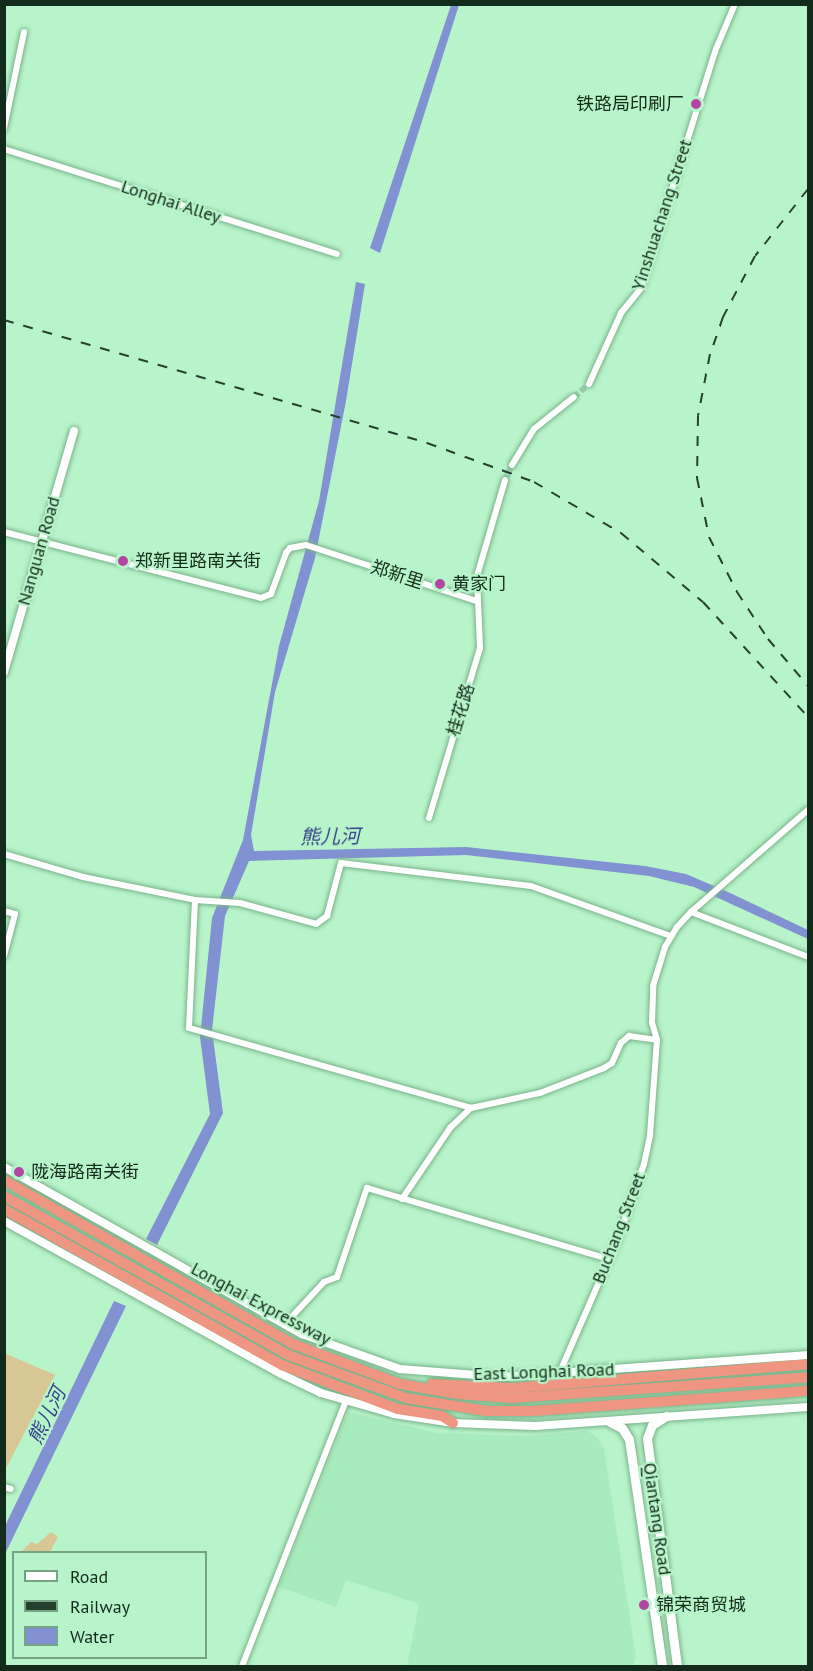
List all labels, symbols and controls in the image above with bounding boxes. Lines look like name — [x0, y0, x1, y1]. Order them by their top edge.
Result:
place label: 铁路局印刷厂 — [576, 93, 684, 115]
marker: 铁路局印刷厂 — [689, 97, 703, 111]
street label: Yinshuachang Street — [627, 137, 697, 293]
street label: Longhai Alley — [118, 176, 224, 228]
street label: Nanguan Road — [13, 494, 65, 608]
place label: 郑新里路南关街 — [135, 550, 261, 572]
marker: 郑新里路南关街 — [116, 554, 130, 568]
street label: 郑新里 — [368, 556, 426, 594]
place label: 黄家门 — [452, 573, 506, 595]
marker: 黄家门 — [433, 577, 447, 591]
street label: 桂花路 — [443, 681, 479, 739]
water label: 熊儿河 — [300, 824, 360, 850]
place label: 陇海路南关街 — [31, 1161, 139, 1183]
marker: 陇海路南关街 — [12, 1165, 26, 1179]
street label: Buchang Street — [588, 1169, 650, 1287]
street label: Longhai Expressway — [187, 1258, 335, 1350]
street label: East Longhai Road — [473, 1359, 615, 1385]
water label: 熊儿河 — [23, 1384, 71, 1448]
street label: Qiantang Road — [638, 1461, 676, 1577]
legend — [12, 1551, 207, 1659]
text: Road — [70, 1565, 108, 1588]
place label: 锦荣商贸城 — [656, 1594, 746, 1616]
text: Railway — [70, 1595, 130, 1618]
marker: 锦荣商贸城 — [637, 1598, 651, 1612]
text: Water — [70, 1625, 114, 1648]

